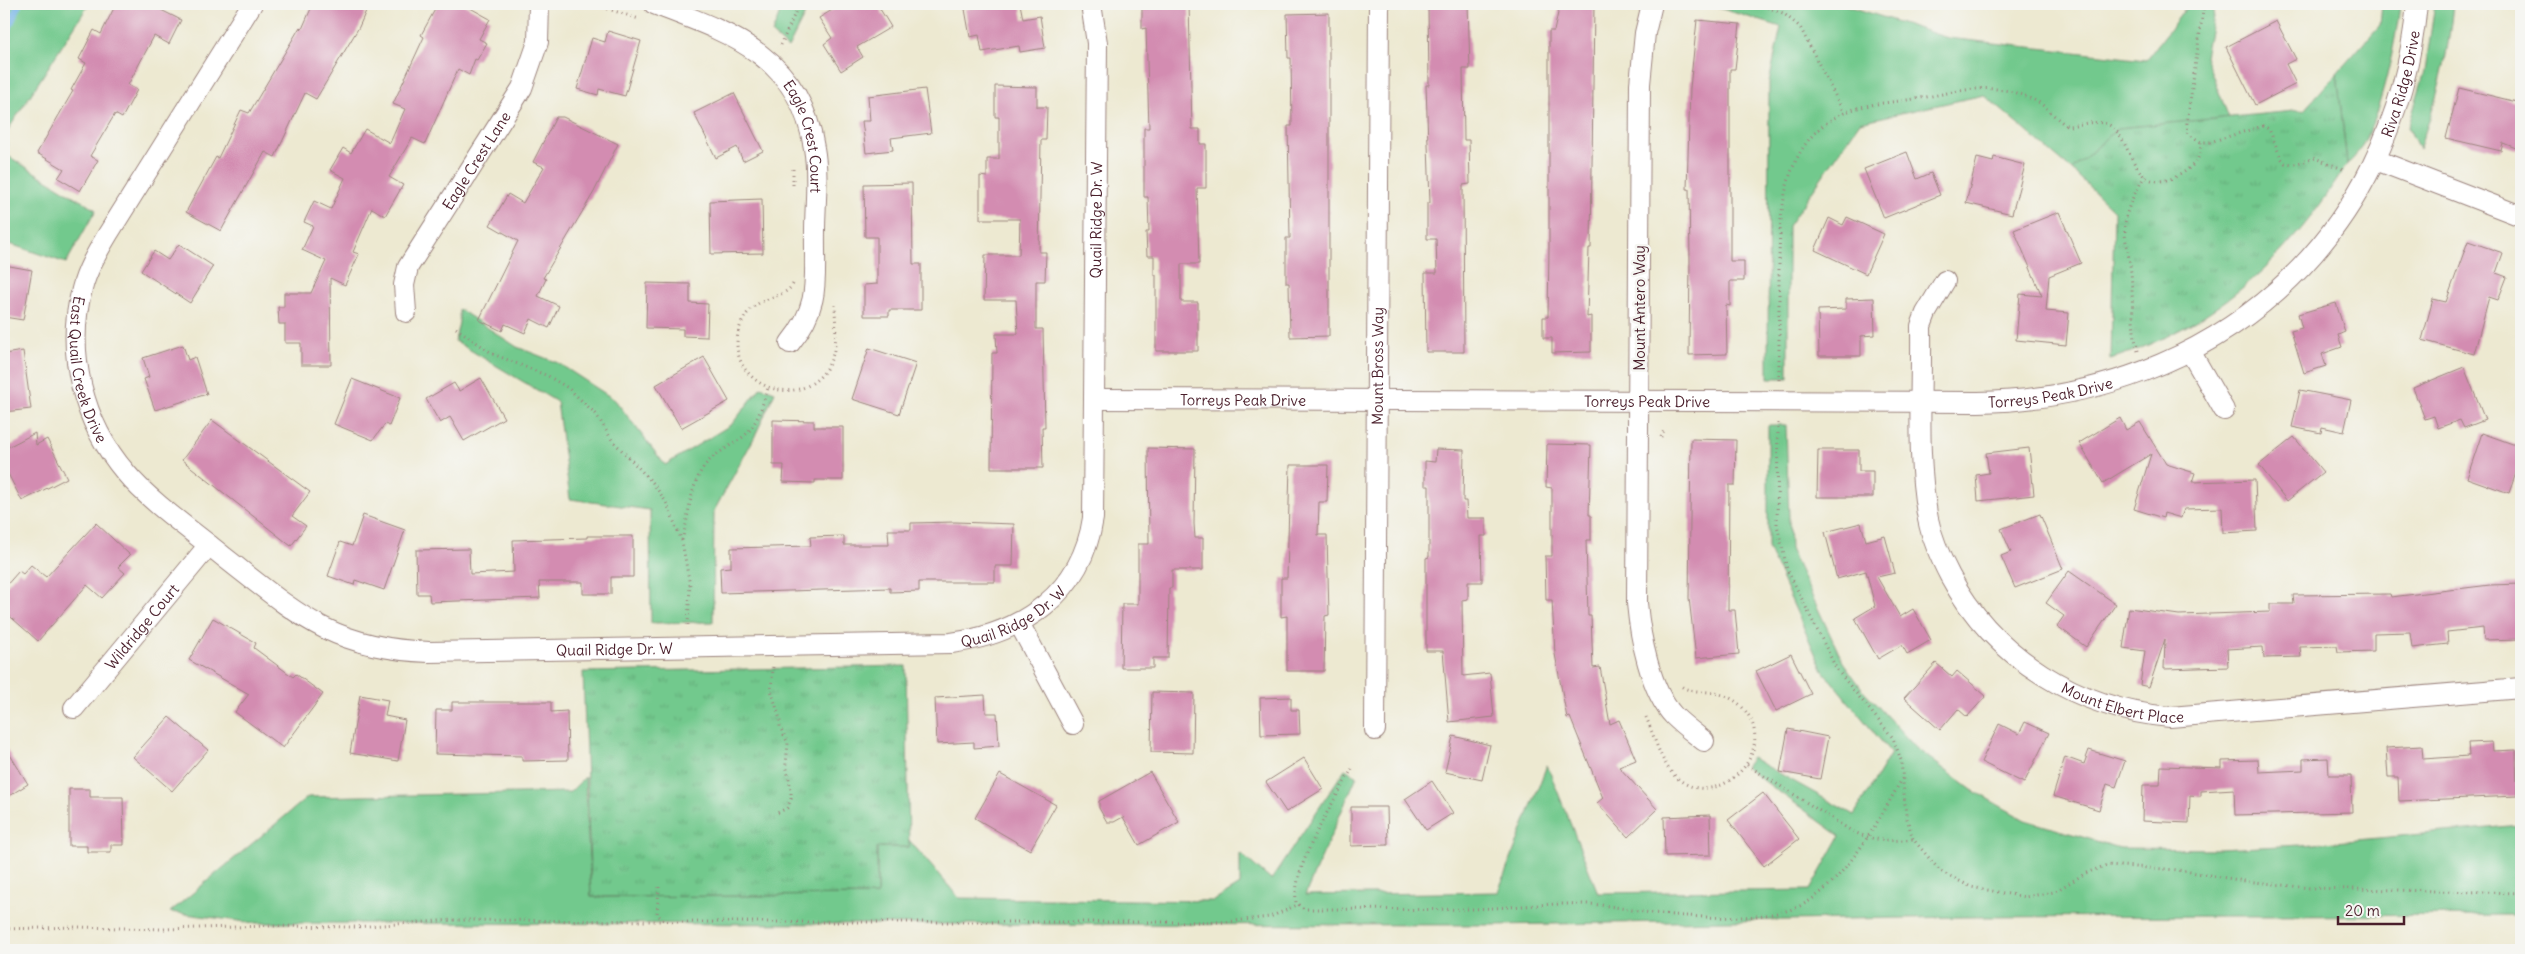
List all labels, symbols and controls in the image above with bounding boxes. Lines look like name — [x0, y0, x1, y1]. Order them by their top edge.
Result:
street label: Riva Ridge Drive — [2377, 29, 2423, 140]
street label: Eagle Crest Court — [780, 76, 826, 193]
street label: Eagle Crest Lane — [438, 108, 514, 213]
street label: Quail Ridge Dr. W — [1086, 161, 1106, 279]
street label: Mount Antero Way — [1630, 245, 1649, 371]
street label: East Quail Creek Drive — [66, 295, 112, 446]
street label: Mount Bross Way — [1367, 307, 1387, 425]
street label: Torreys Peak Drive — [1988, 373, 2115, 411]
street label: Torreys Peak Drive — [1180, 390, 1306, 409]
street label: Torreys Peak Drive — [1584, 391, 1710, 411]
street label: Wildridge Court — [101, 580, 183, 673]
street label: Quail Ridge Dr. W — [959, 581, 1069, 651]
street label: Quail Ridge Dr. W — [556, 638, 673, 659]
street label: Mount Elbert Place — [2059, 678, 2185, 727]
scale bar — [2338, 894, 2404, 926]
text: 20 m — [2345, 901, 2380, 920]

